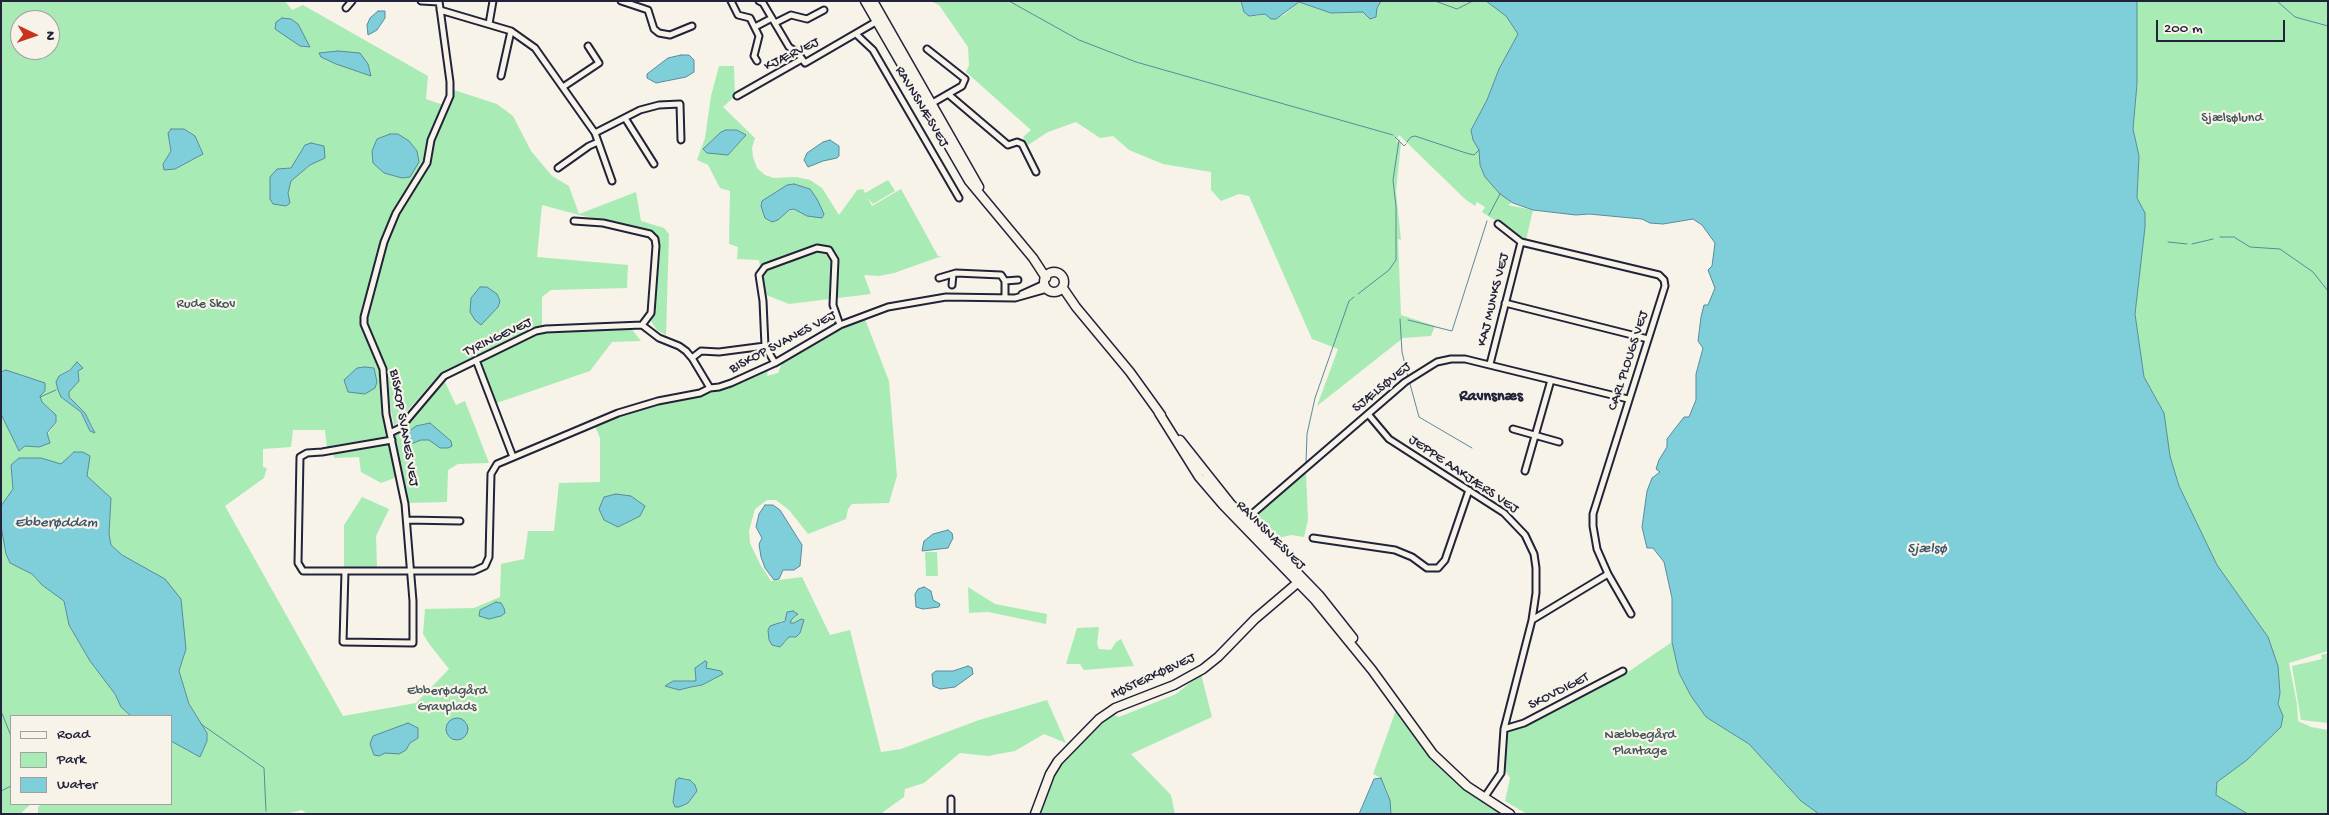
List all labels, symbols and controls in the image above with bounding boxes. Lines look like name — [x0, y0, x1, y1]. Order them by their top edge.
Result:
north arrow — [10, 10, 60, 60]
scale bar — [2159, 10, 2288, 42]
text: 200 m — [2164, 20, 2203, 38]
text: N — [41, 31, 58, 41]
street label: KJÆRVEJ — [762, 34, 822, 76]
street label: RAVNSNÆSVEJ — [890, 64, 952, 150]
park label: Sjælsølund — [2201, 111, 2263, 127]
street label: KAJ MUNKS VEJ — [1474, 252, 1514, 348]
park label: Rude Skov — [177, 297, 235, 313]
street label: BISKOP SVANES VEJ — [727, 308, 839, 378]
street label: CARL PLOUGS VEJ — [1605, 309, 1653, 413]
street label: TYRINGEVEJ — [461, 315, 535, 361]
street label: SJÆLSØVEJ — [1349, 359, 1415, 417]
street label: BISKOP SVANES VEJ — [384, 368, 422, 488]
district label: Ravnsnæs — [1459, 388, 1523, 408]
street label: JEPPE AAKJÆRS VEJ — [1405, 432, 1521, 518]
street label: RAVNSNÆSVEJ — [1232, 498, 1308, 574]
water label: Ebberøddam — [15, 515, 97, 533]
water label: Sjælsø — [1907, 541, 1947, 559]
street label: HØSTERKØBVEJ — [1108, 650, 1198, 704]
street label: SKOVDIGET — [1526, 670, 1592, 714]
park label: Ebberødgård Gravplads — [407, 684, 487, 716]
legend — [10, 715, 172, 805]
text: Road — [57, 726, 90, 744]
park label: Næbbegård Plantage — [1605, 728, 1675, 760]
text: Park — [57, 751, 86, 769]
text: Water — [57, 776, 97, 794]

